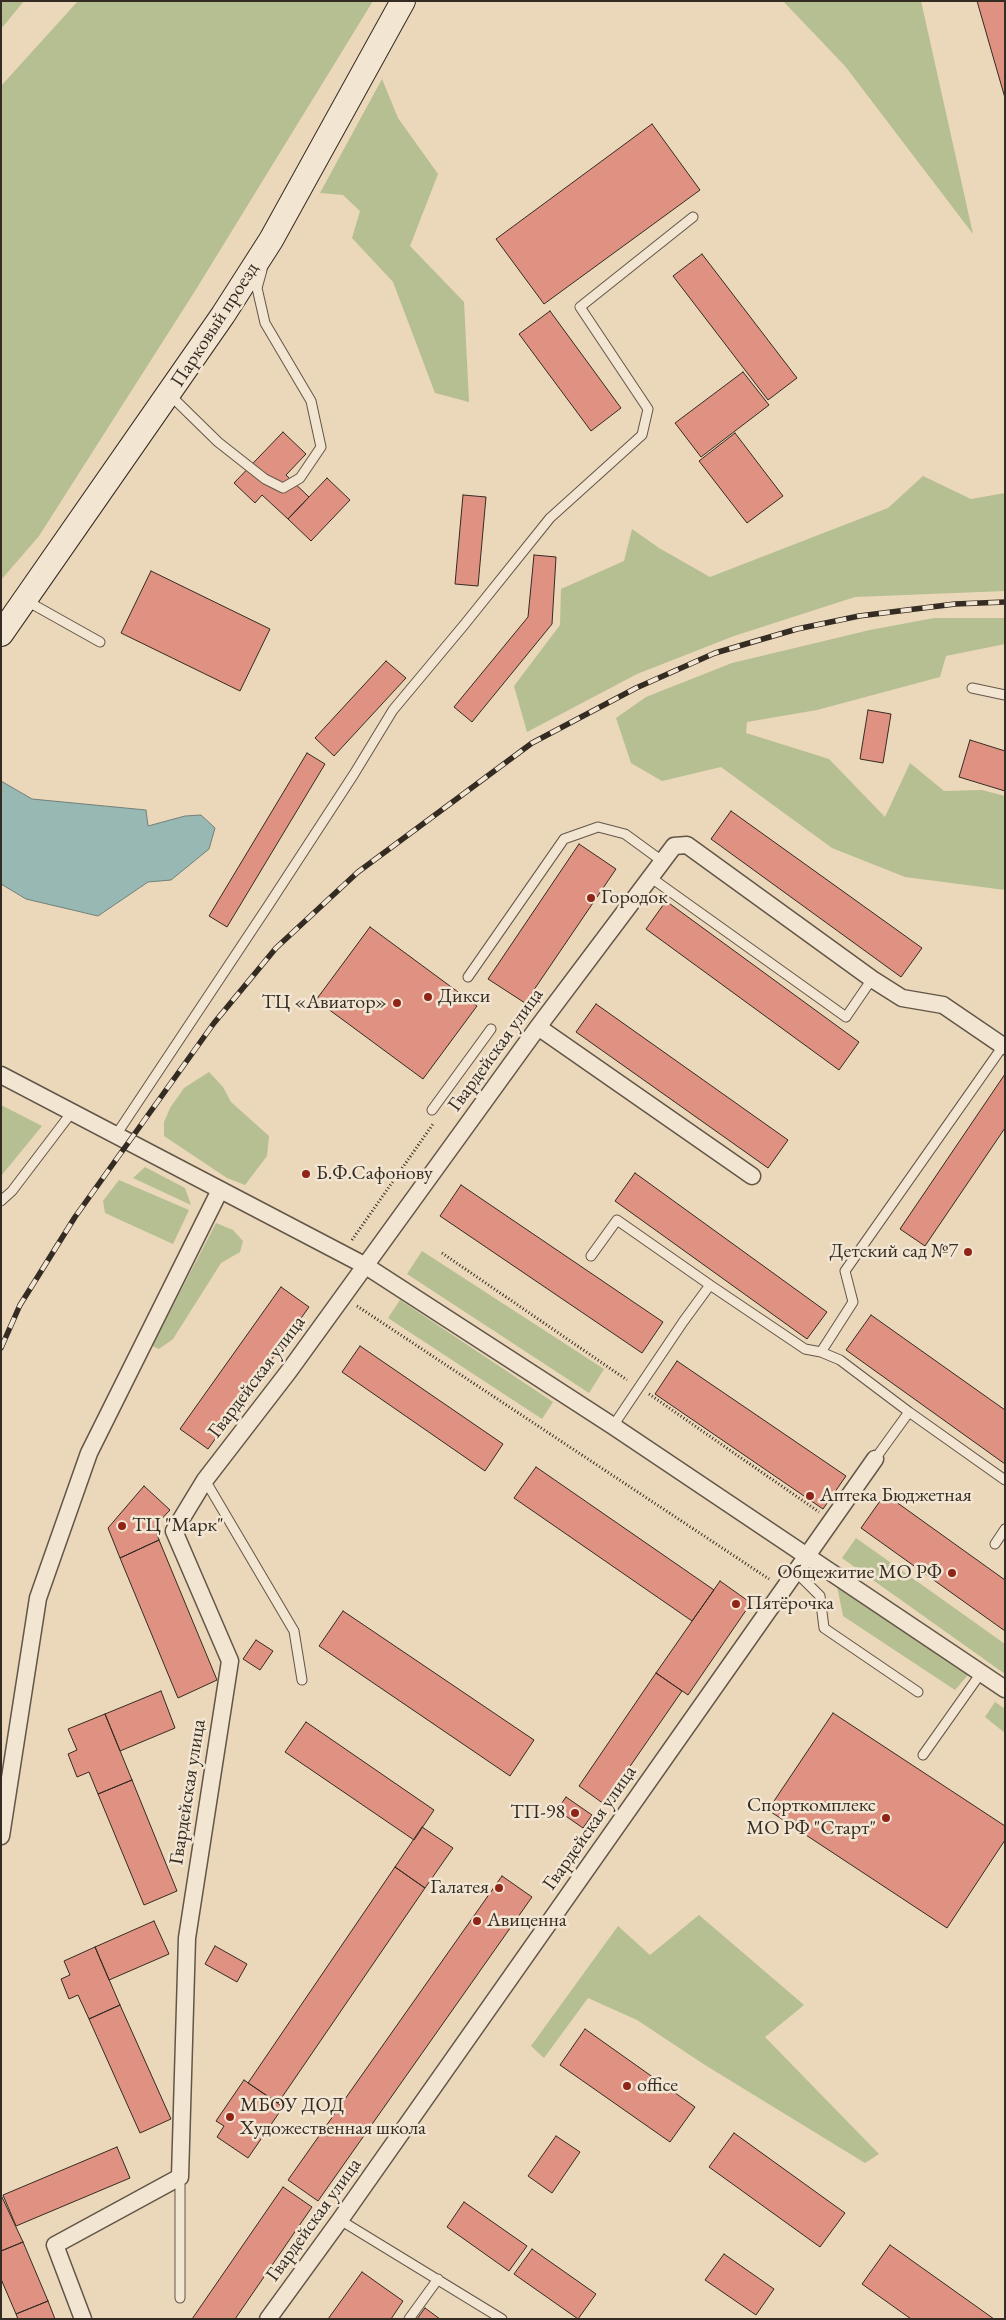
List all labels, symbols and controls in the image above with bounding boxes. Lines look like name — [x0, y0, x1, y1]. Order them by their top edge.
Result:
street label: Парковый проезд — [166, 258, 264, 392]
place label: Городок — [601, 886, 668, 910]
marker: Городок — [585, 892, 597, 904]
street label: Гвардейская улица — [443, 984, 549, 1116]
place label: Дикси — [438, 985, 490, 1009]
place label: ТЦ «Авиатор» — [261, 991, 387, 1015]
marker: Дикси — [422, 991, 434, 1003]
marker: ТЦ «Авиатор» — [391, 997, 403, 1009]
place label: Б.Ф.Сафонову — [316, 1162, 433, 1186]
marker: Б.Ф.Сафонову — [300, 1168, 312, 1180]
place label: Детский сад №7 — [830, 1240, 958, 1264]
marker: Детский сад №7 — [962, 1246, 974, 1258]
street label: Гвардейская улица — [203, 1311, 311, 1443]
place label: Аптека Бюджетная — [820, 1484, 972, 1508]
marker: Аптека Бюджетная — [804, 1490, 816, 1502]
place label: ТЦ "Марк" — [132, 1514, 224, 1538]
marker: ТЦ "Марк" — [116, 1520, 128, 1532]
place label: Общежитие МО РФ — [777, 1561, 942, 1585]
marker: Общежитие МО РФ — [946, 1567, 958, 1579]
place label: Пятёрочка — [746, 1592, 834, 1616]
marker: Пятёрочка — [730, 1598, 742, 1610]
street label: Гвардейская улица — [165, 1718, 211, 1866]
street label: Гвардейская улица — [538, 1761, 642, 1895]
place label: Спорткомплекс МО РФ "Старт" — [746, 1794, 876, 1841]
place label: ТП-98 — [510, 1801, 565, 1825]
marker: ТП-98 — [569, 1807, 581, 1819]
marker: Спорткомплекс МО РФ "Старт" — [880, 1812, 892, 1824]
place label: Галатея — [430, 1876, 489, 1900]
marker: Галатея — [493, 1882, 505, 1894]
place label: Авиценна — [487, 1909, 567, 1933]
marker: Авиценна — [471, 1915, 483, 1927]
place label: office — [637, 2074, 678, 2098]
marker: office — [621, 2080, 633, 2092]
place label: МБОУ ДОД Художественная школа — [240, 2094, 426, 2141]
marker: МБОУ ДОД Художественная школа — [224, 2111, 236, 2123]
street label: Гвардейская улица — [261, 2154, 367, 2286]

